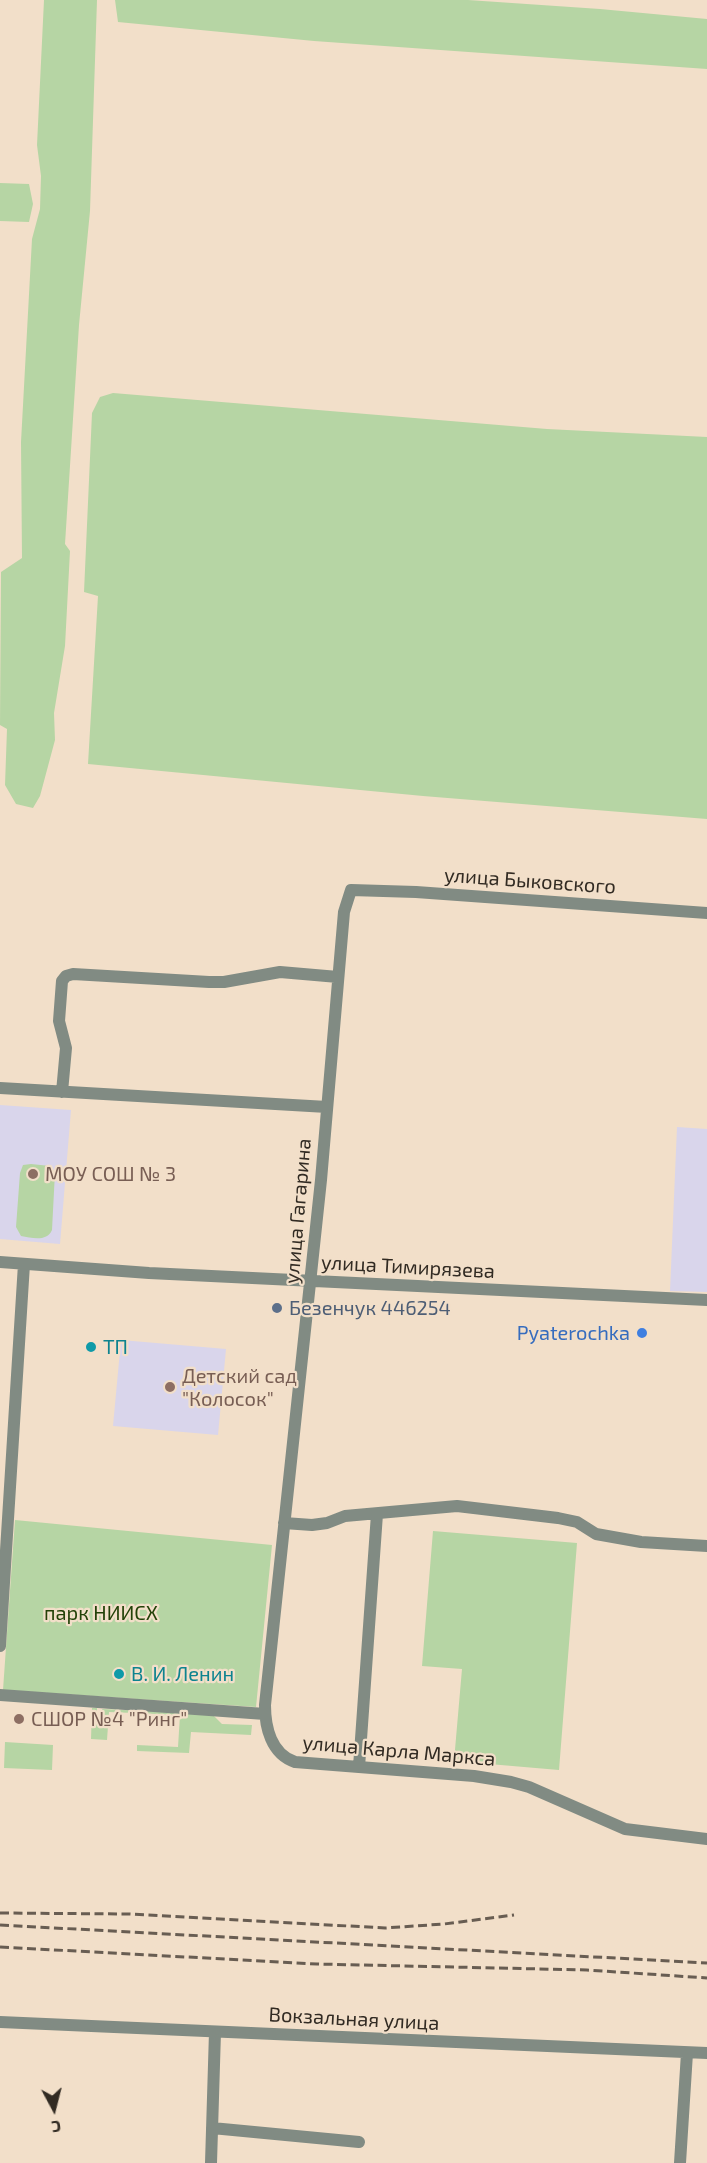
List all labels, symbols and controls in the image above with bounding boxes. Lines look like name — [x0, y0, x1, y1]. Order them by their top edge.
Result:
street label: улица Быковского — [443, 863, 617, 899]
street label: улица Гагарина — [280, 1137, 316, 1285]
place label: МОУ СОШ № 3 — [45, 1162, 176, 1186]
marker: МОУ СОШ № 3 — [26, 1167, 40, 1181]
street label: улица Тимирязева — [320, 1250, 496, 1284]
place label: Безенчук 446254 — [289, 1296, 451, 1320]
marker: Безенчук 446254 — [270, 1301, 284, 1315]
place label: Pyaterochka — [517, 1321, 630, 1345]
marker: Pyaterochka — [635, 1326, 649, 1340]
place label: ТП — [103, 1335, 128, 1359]
marker: ТП — [84, 1340, 98, 1354]
place label: Детский сад "Колосок" — [182, 1364, 297, 1411]
marker: Детский сад "Колосок" — [163, 1380, 177, 1394]
park label: парк НИИСХ — [44, 1601, 158, 1625]
place label: В. И. Ленин — [131, 1662, 234, 1686]
marker: В. И. Ленин — [112, 1667, 126, 1681]
place label: СШОР №4 "Ринг" — [31, 1707, 187, 1731]
marker: СШОР №4 "Ринг" — [12, 1712, 26, 1726]
street label: улица Карла Маркса — [302, 1731, 496, 1771]
street label: Вокзальная улица — [268, 2003, 440, 2035]
north arrow — [24, 2079, 84, 2139]
text: С — [50, 2117, 62, 2137]

